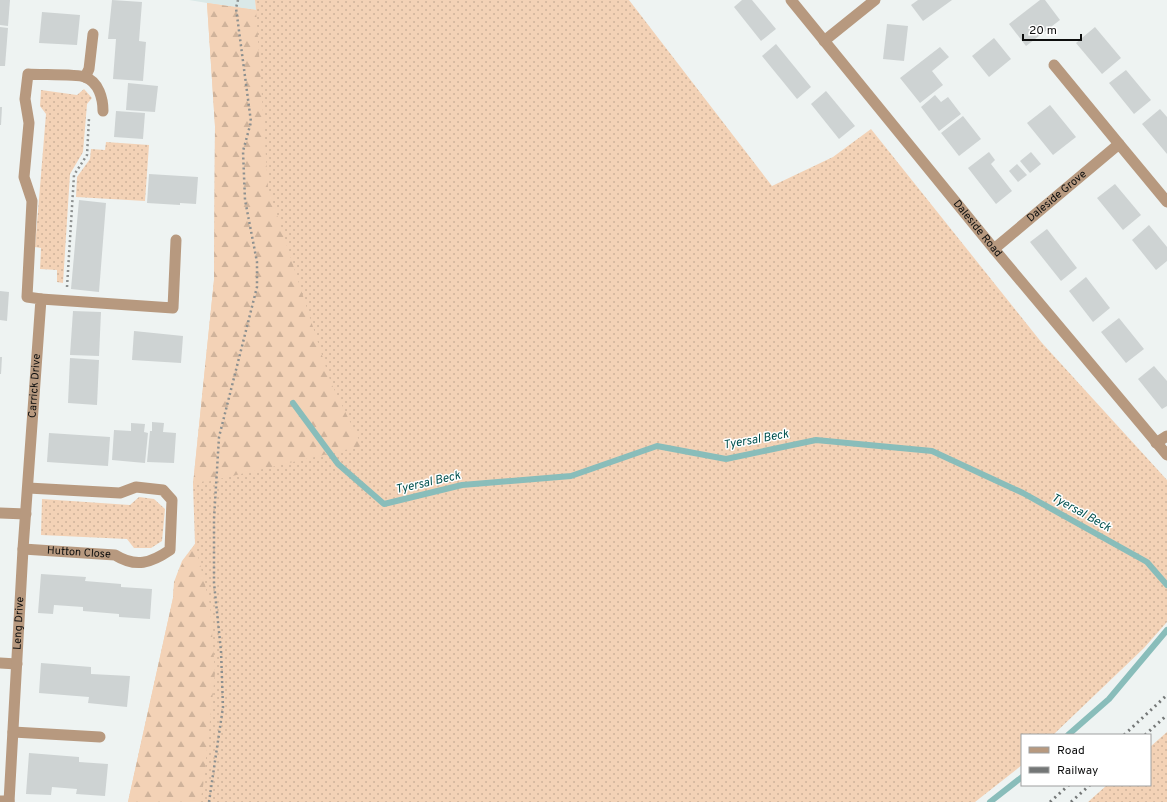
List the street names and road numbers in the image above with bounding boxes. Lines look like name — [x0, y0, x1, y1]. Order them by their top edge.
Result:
street label: Daleside Grove — [1024, 167, 1090, 225]
street label: Daleside Road — [950, 197, 1005, 260]
street label: Carrick Drive — [25, 353, 44, 418]
street label: Hutton Close — [47, 544, 111, 562]
street label: Leng Drive — [10, 596, 27, 650]

